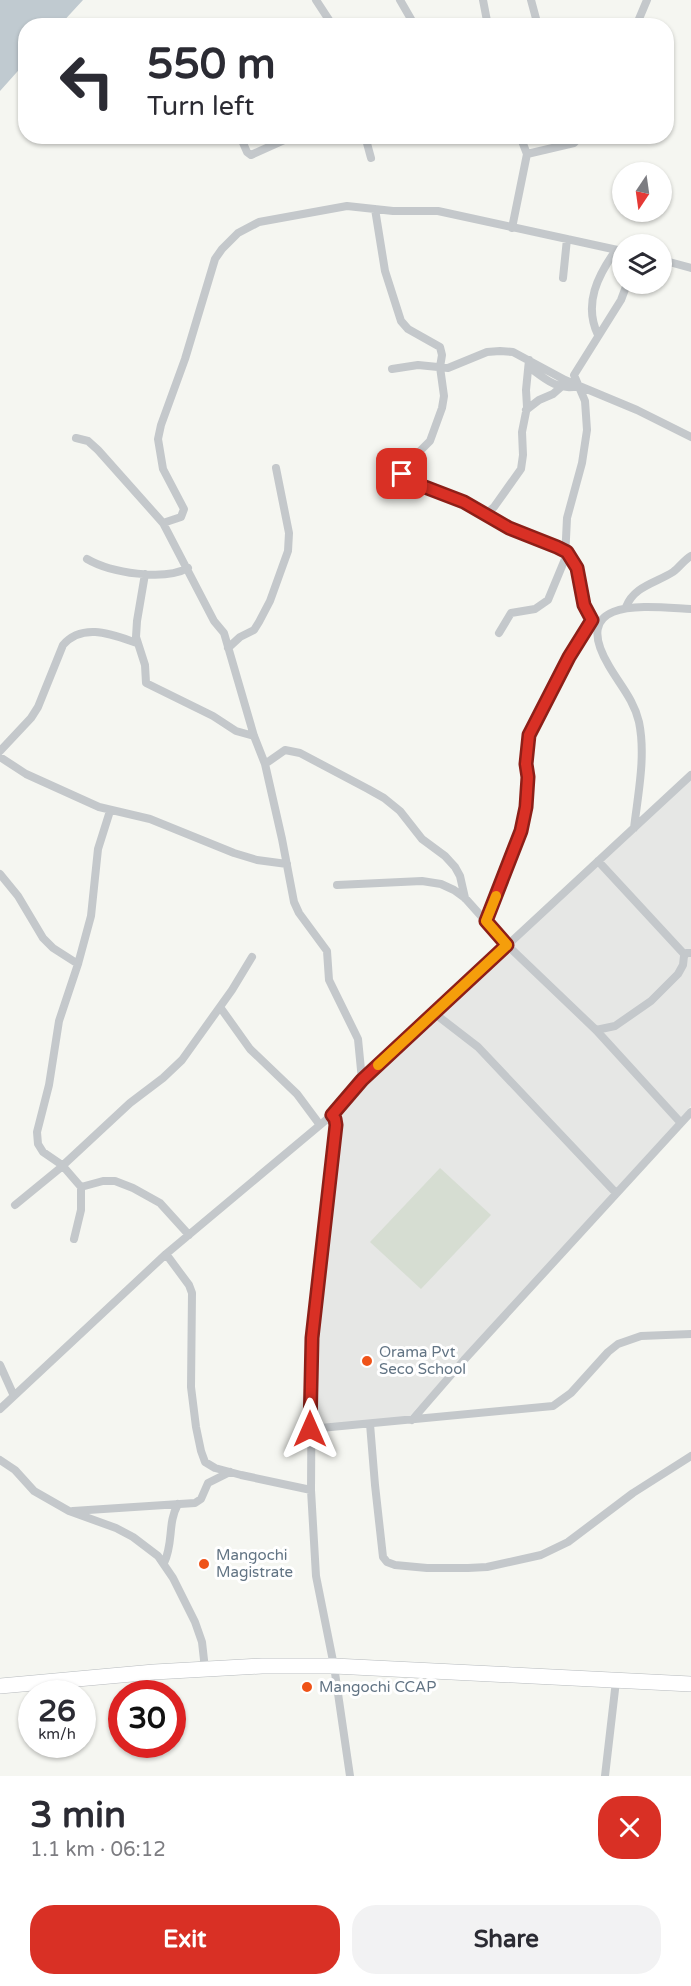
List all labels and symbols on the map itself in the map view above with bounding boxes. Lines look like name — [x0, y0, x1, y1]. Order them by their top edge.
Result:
north arrow — [612, 162, 672, 222]
pin — [376, 448, 427, 499]
place label: Orama Pvt Seco School — [379, 1343, 466, 1378]
marker: Orama Pvt Seco School — [360, 1354, 374, 1368]
position arrow — [278, 1397, 342, 1461]
place label: Mangochi Magistrate — [216, 1546, 293, 1581]
marker: Mangochi Magistrate — [197, 1557, 211, 1571]
place label: Mangochi CCAP — [319, 1678, 436, 1696]
speed limit sign: 30 — [108, 1680, 186, 1758]
marker: Mangochi CCAP — [300, 1680, 314, 1694]

